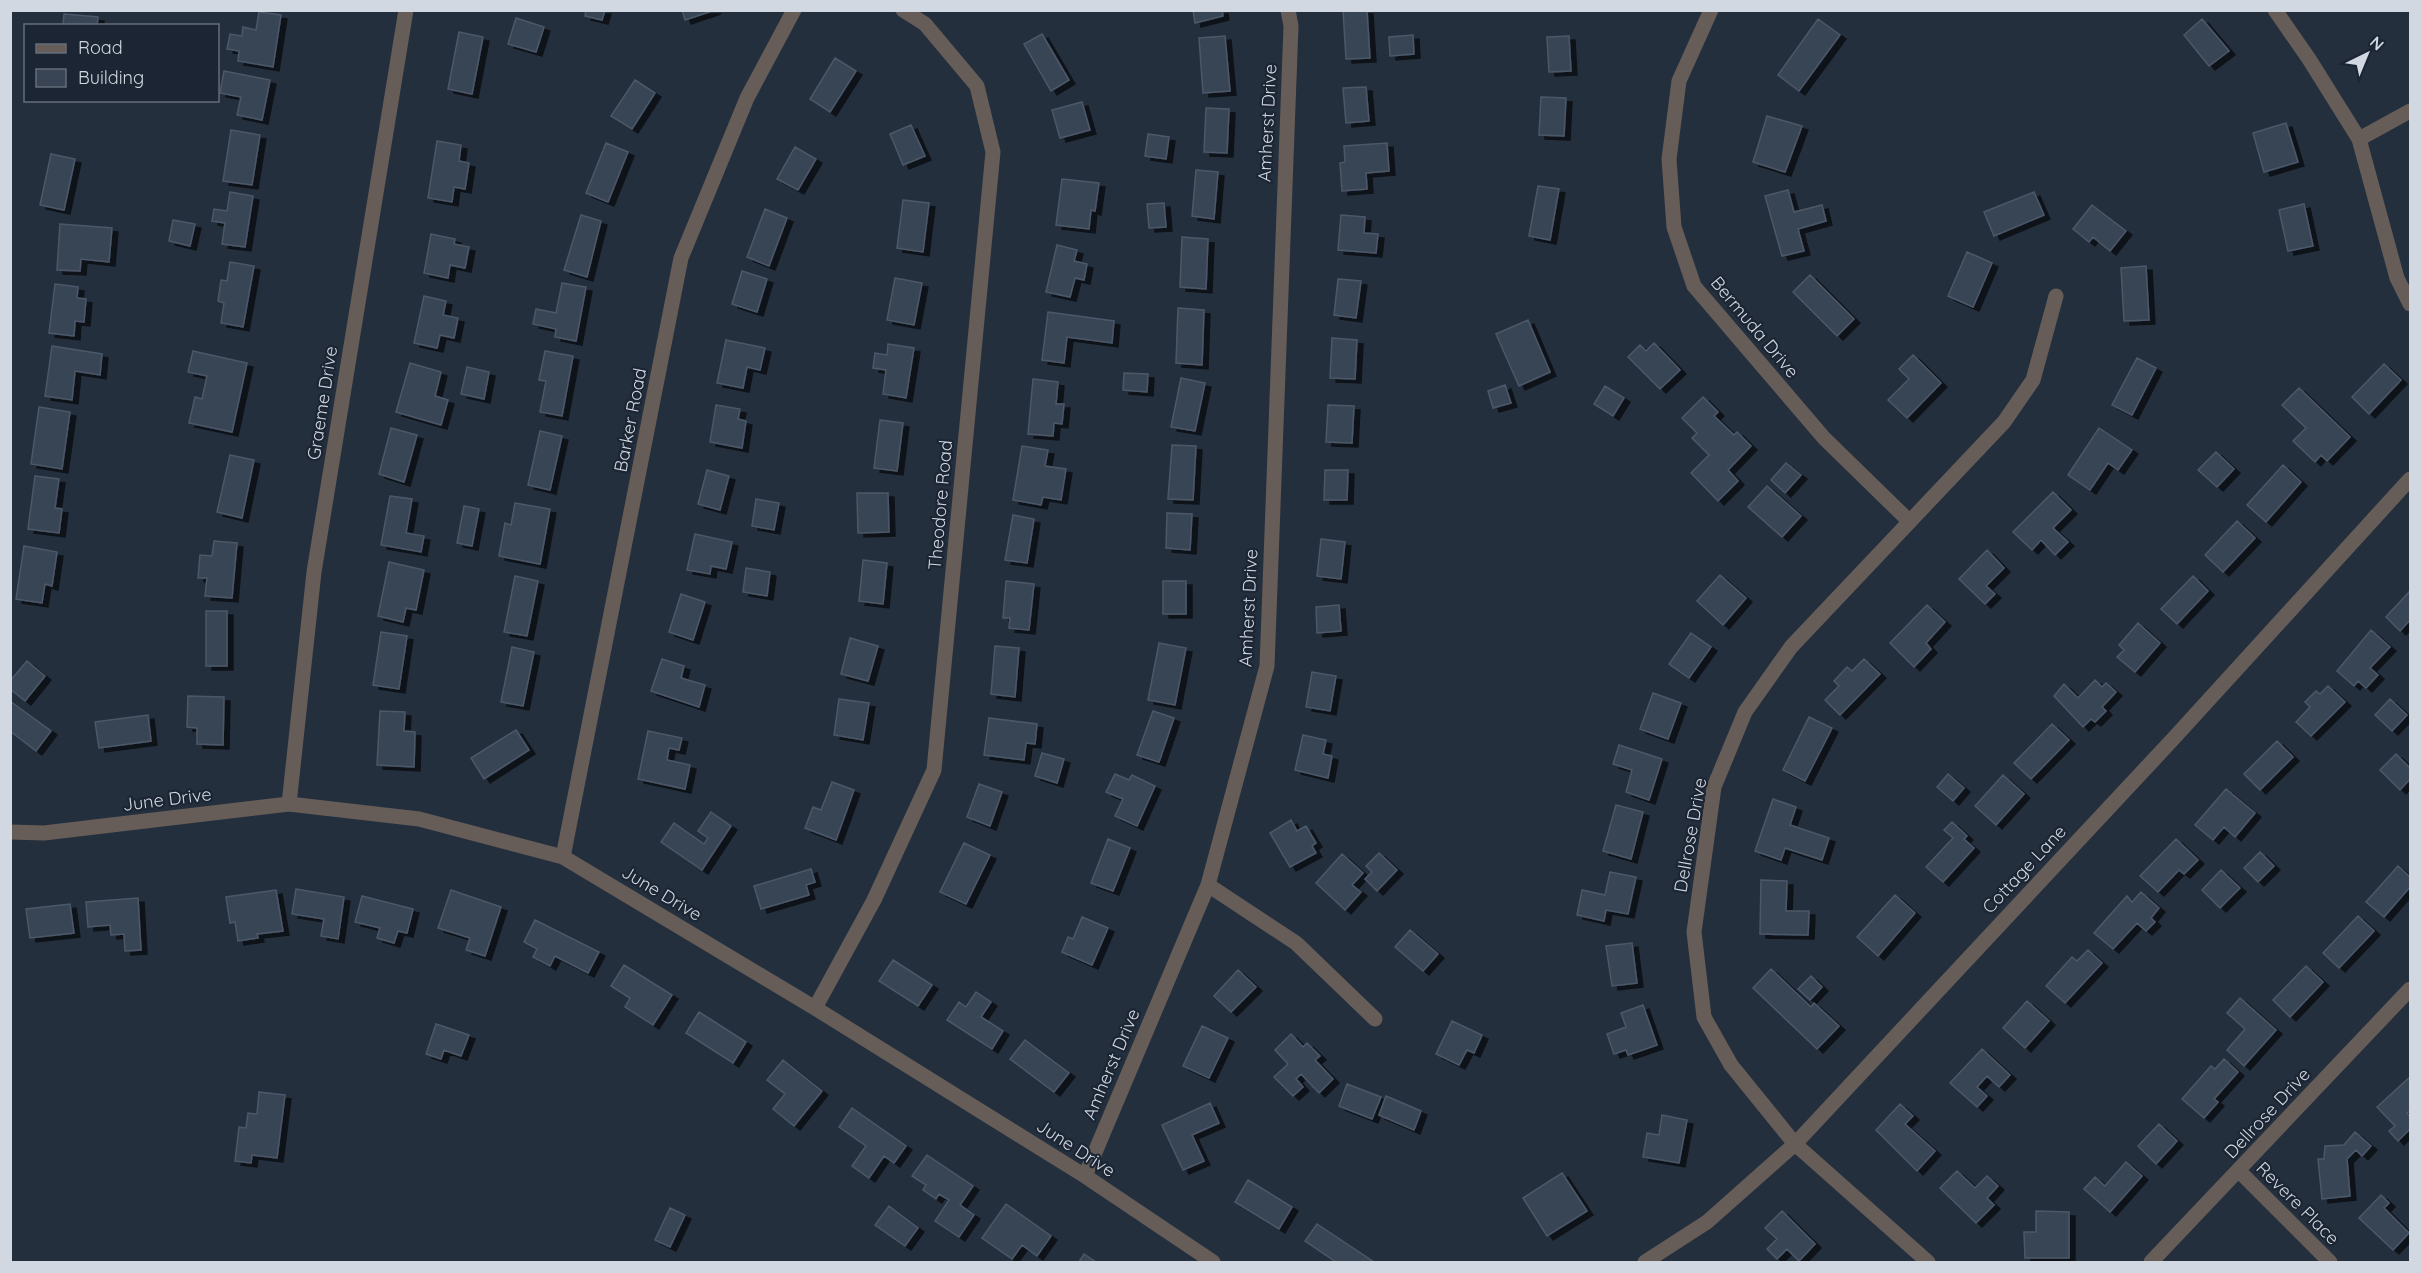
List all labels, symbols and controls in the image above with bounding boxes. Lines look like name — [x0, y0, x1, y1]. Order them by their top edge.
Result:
legend — [24, 24, 219, 102]
north arrow — [2337, 24, 2397, 84]
text: N — [2366, 32, 2388, 54]
text: Road — [78, 36, 123, 59]
street label: Amherst Drive — [1252, 63, 1282, 183]
text: Building — [78, 66, 144, 89]
street label: Bermuda Drive — [1706, 272, 1804, 382]
street label: Graeme Drive — [302, 344, 342, 462]
street label: Barker Road — [609, 366, 651, 474]
street label: Theodore Road — [923, 439, 957, 571]
street label: Amherst Drive — [1233, 548, 1263, 668]
street label: Dellrose Drive — [1669, 776, 1711, 894]
street label: June Drive — [121, 782, 213, 816]
street label: Cottage Lane — [1977, 820, 2071, 918]
street label: June Drive — [618, 860, 706, 926]
street label: Amherst Drive — [1077, 1005, 1145, 1123]
street label: Dellrose Drive — [2219, 1063, 2315, 1163]
street label: June Drive — [1032, 1114, 1120, 1182]
street label: Revere Place — [2251, 1156, 2345, 1250]

